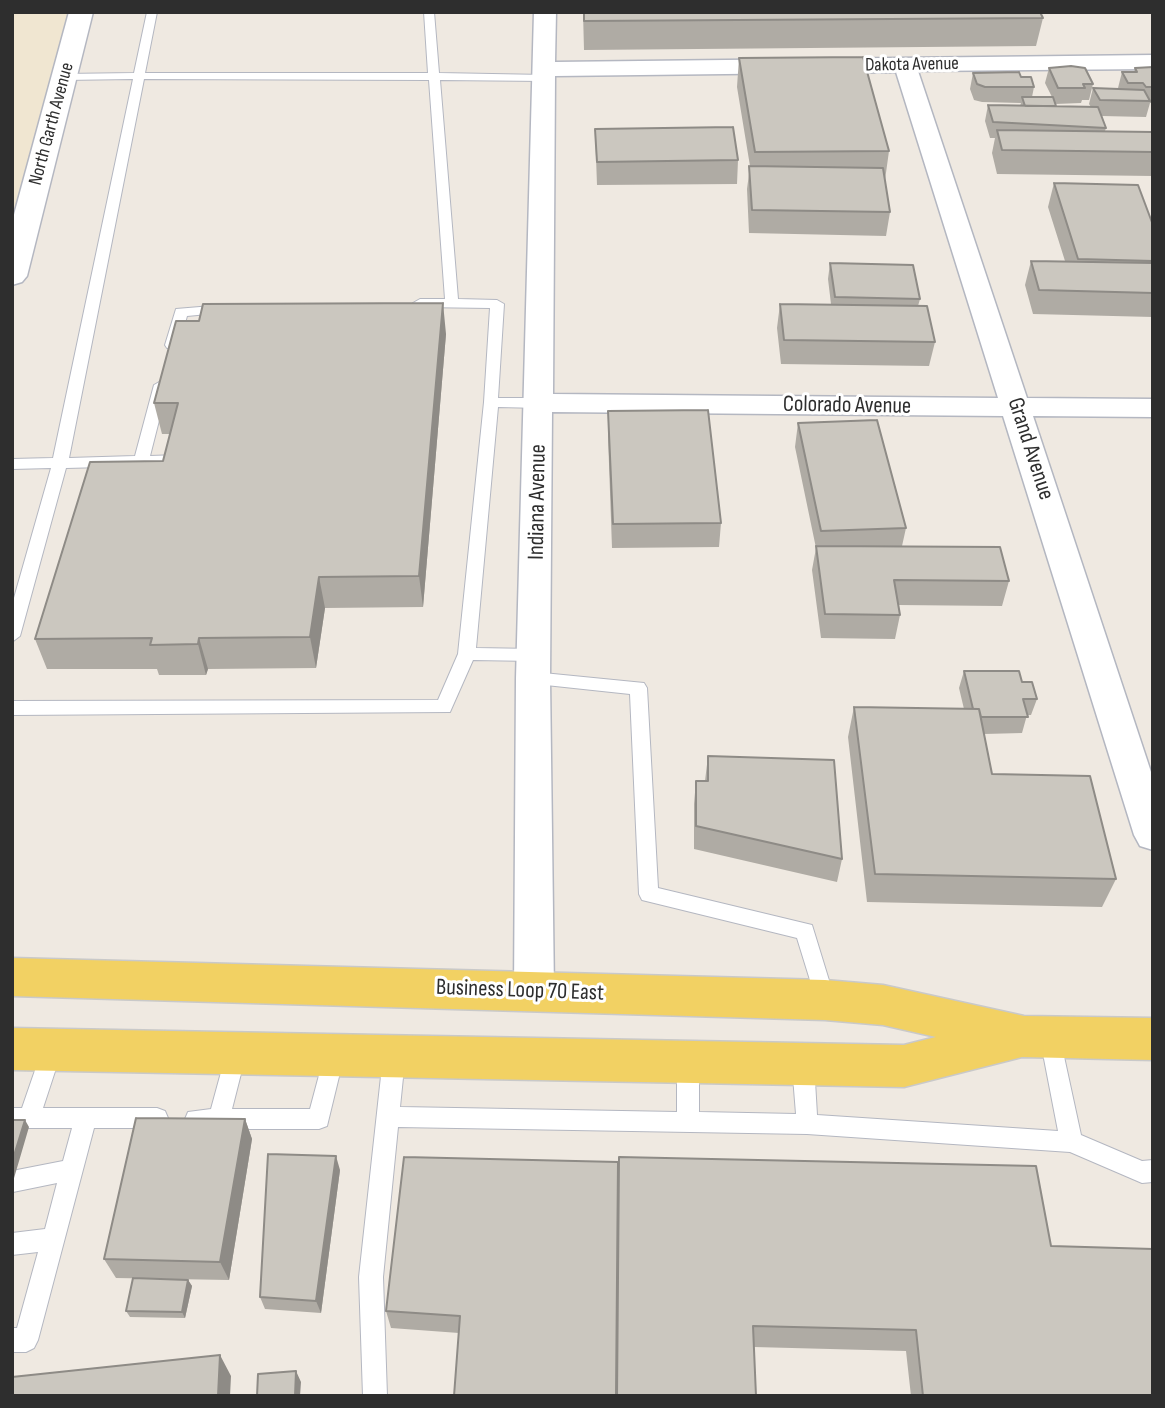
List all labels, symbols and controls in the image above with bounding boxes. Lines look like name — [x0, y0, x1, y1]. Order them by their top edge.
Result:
street label: Dakota Avenue — [865, 53, 959, 77]
street label: North Garth Avenue — [25, 60, 79, 188]
street label: Colorado Avenue — [783, 391, 911, 421]
street label: Grand Avenue — [1001, 394, 1059, 504]
street label: Indiana Avenue — [523, 444, 553, 560]
street label: Business Loop 70 East — [435, 974, 605, 1008]

